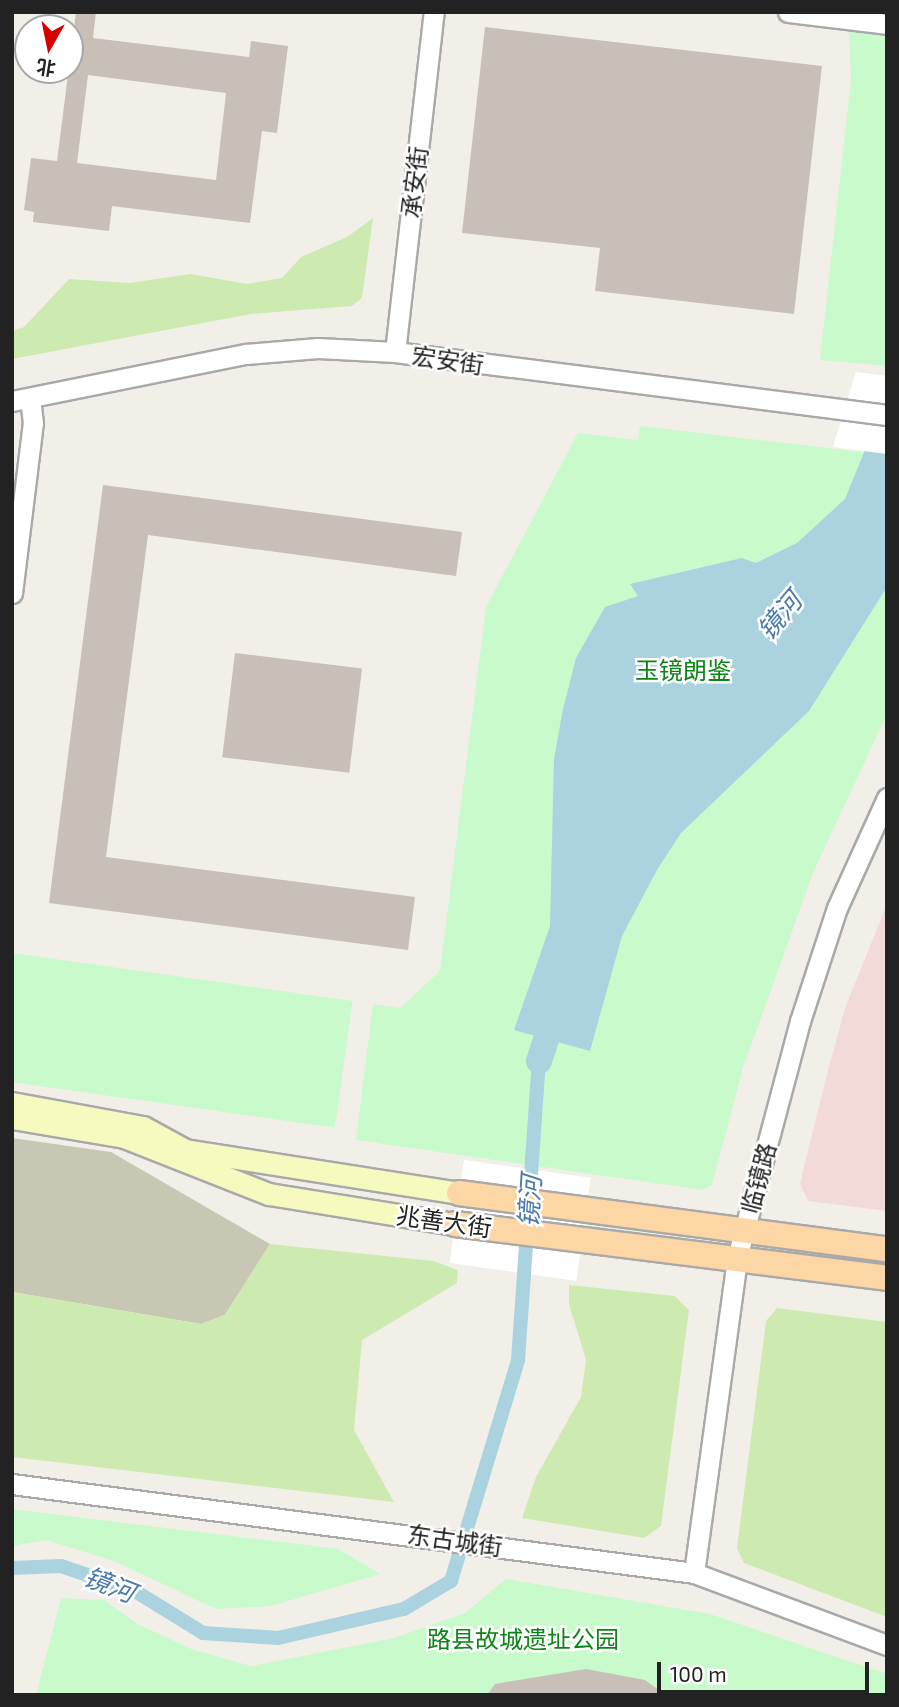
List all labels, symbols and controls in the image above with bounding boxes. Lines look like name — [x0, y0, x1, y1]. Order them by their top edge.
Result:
north arrow — [14, 14, 84, 84]
text: 北 — [35, 55, 57, 81]
street label: 承安街 — [395, 145, 433, 219]
street label: 宏安街 — [410, 341, 486, 379]
water label: 镜河 — [750, 585, 808, 645]
park label: 玉镜朗鉴 — [635, 656, 731, 684]
street label: 临镜路 — [735, 1139, 781, 1217]
water label: 镜河 — [512, 1174, 546, 1228]
street label: 兆善大街 — [394, 1200, 494, 1242]
street label: 东古城街 — [405, 1519, 505, 1561]
water label: 镜河 — [80, 1560, 140, 1608]
park label: 路县故城遗址公园 — [427, 1625, 619, 1653]
scale bar — [661, 1648, 873, 1692]
text: 100 m — [670, 1661, 727, 1686]

